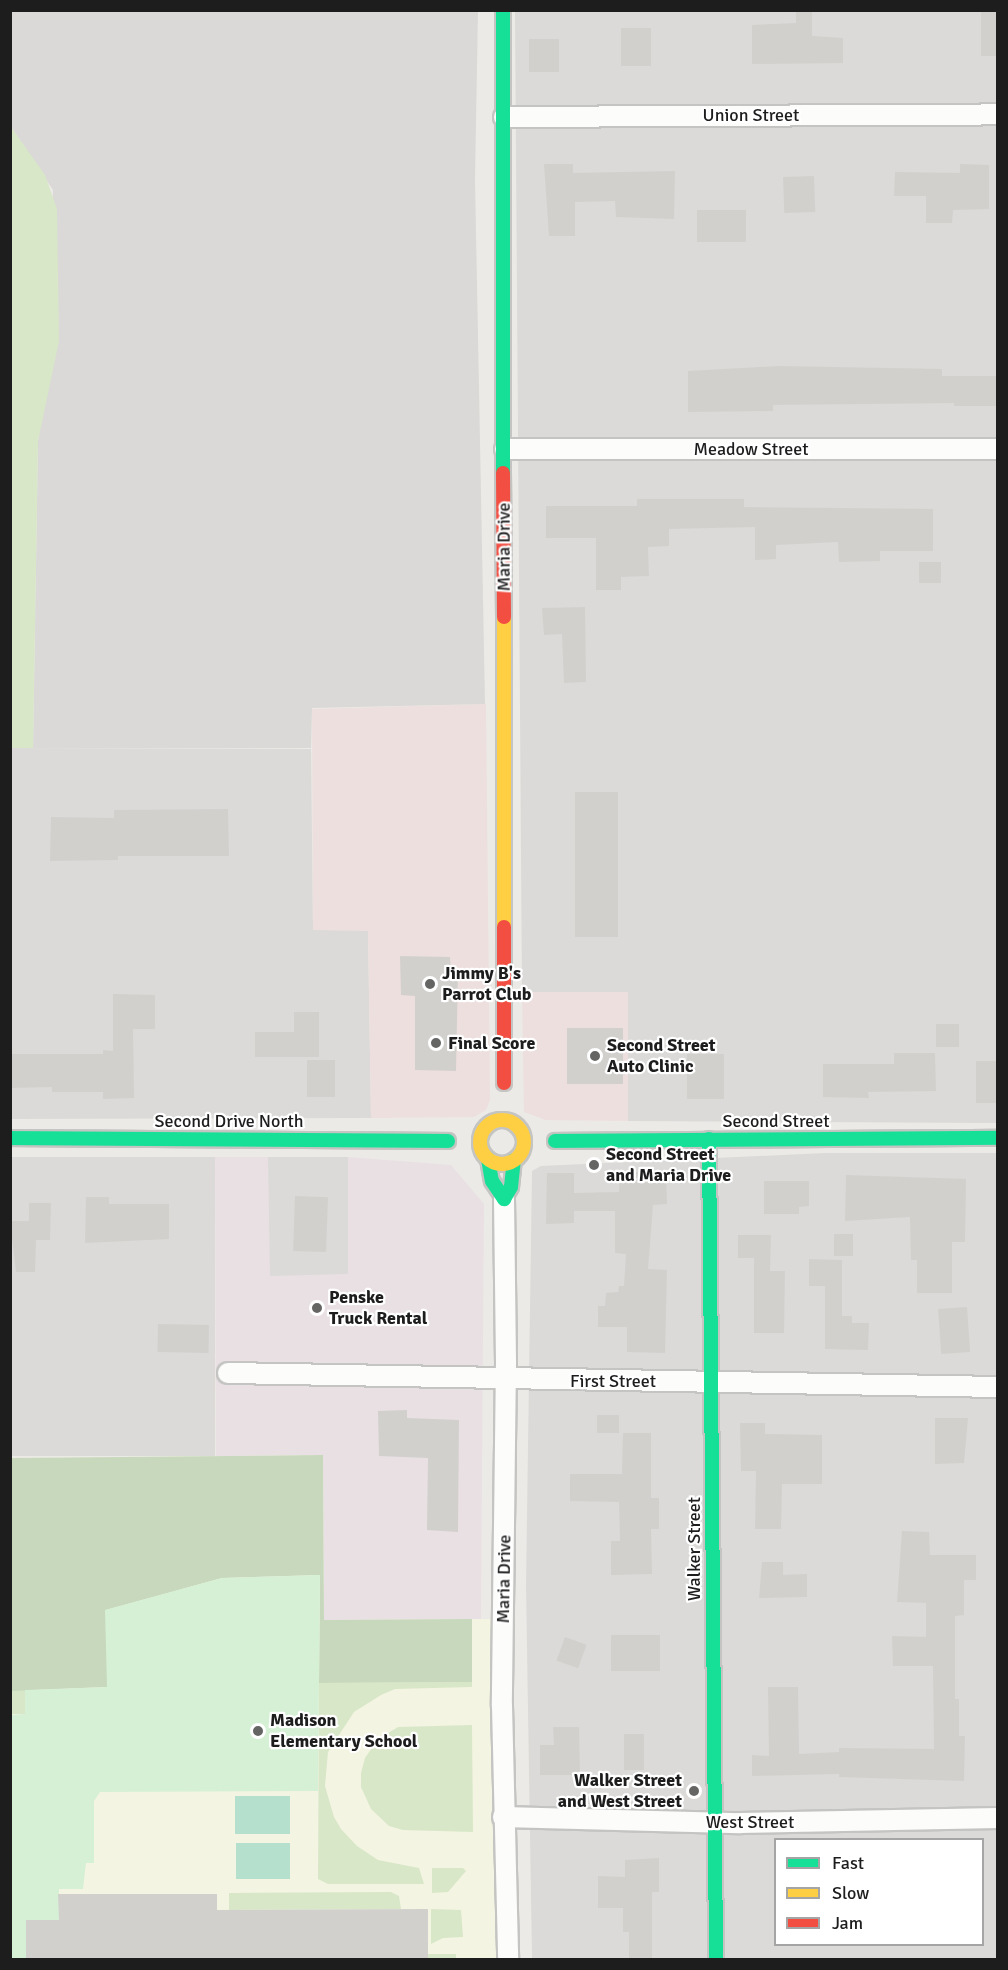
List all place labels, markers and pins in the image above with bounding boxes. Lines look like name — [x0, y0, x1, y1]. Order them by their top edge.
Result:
place label: Jimmy B's Parrot Club — [442, 963, 531, 1006]
marker: Jimmy B's Parrot Club — [423, 977, 437, 991]
place label: Final Score — [448, 1032, 535, 1054]
place label: Second Street Auto Clinic — [607, 1035, 716, 1078]
marker: Final Score — [429, 1036, 443, 1050]
marker: Second Street Auto Clinic — [588, 1049, 602, 1063]
place label: Second Street and Maria Drive — [606, 1144, 731, 1186]
marker: Second Street and Maria Drive — [587, 1158, 601, 1172]
place label: Penske Truck Rental — [329, 1287, 427, 1330]
marker: Penske Truck Rental — [310, 1301, 324, 1315]
place label: Madison Elementary School — [270, 1710, 417, 1752]
marker: Madison Elementary School — [251, 1724, 265, 1738]
place label: Walker Street and West Street — [558, 1770, 682, 1812]
marker: Walker Street and West Street — [687, 1784, 701, 1798]

